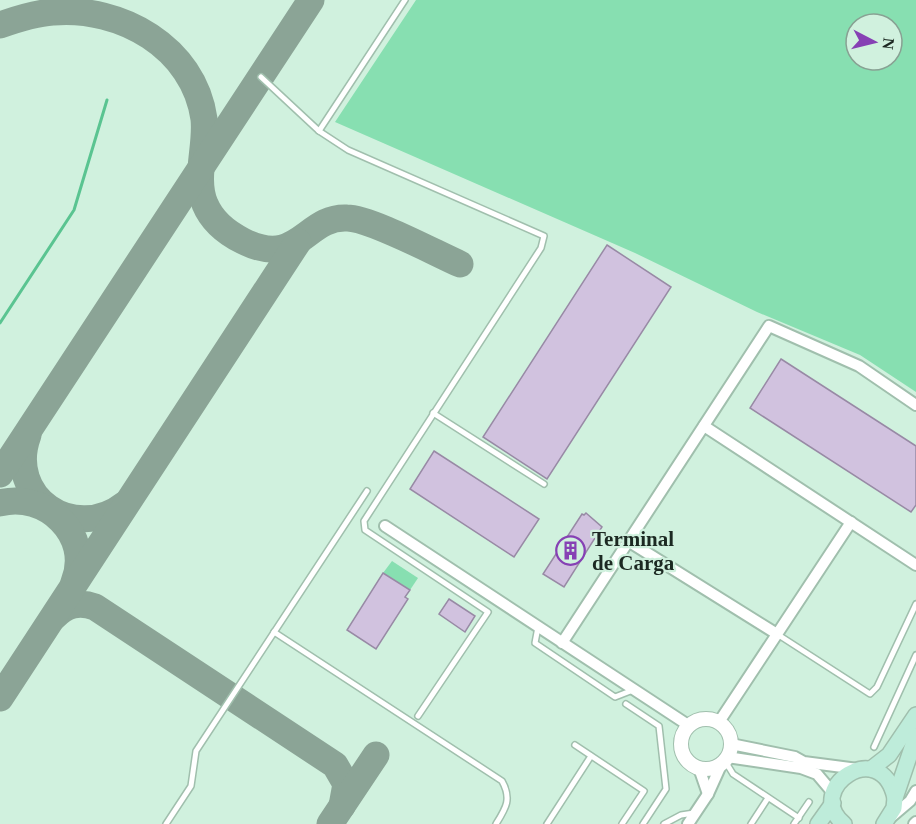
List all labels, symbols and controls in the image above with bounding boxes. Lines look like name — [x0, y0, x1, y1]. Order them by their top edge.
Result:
north arrow — [844, 12, 904, 72]
text: N — [879, 37, 898, 51]
place label: Terminal de Carga — [592, 527, 675, 575]
building icon: Terminal de Carga — [555, 535, 587, 567]

